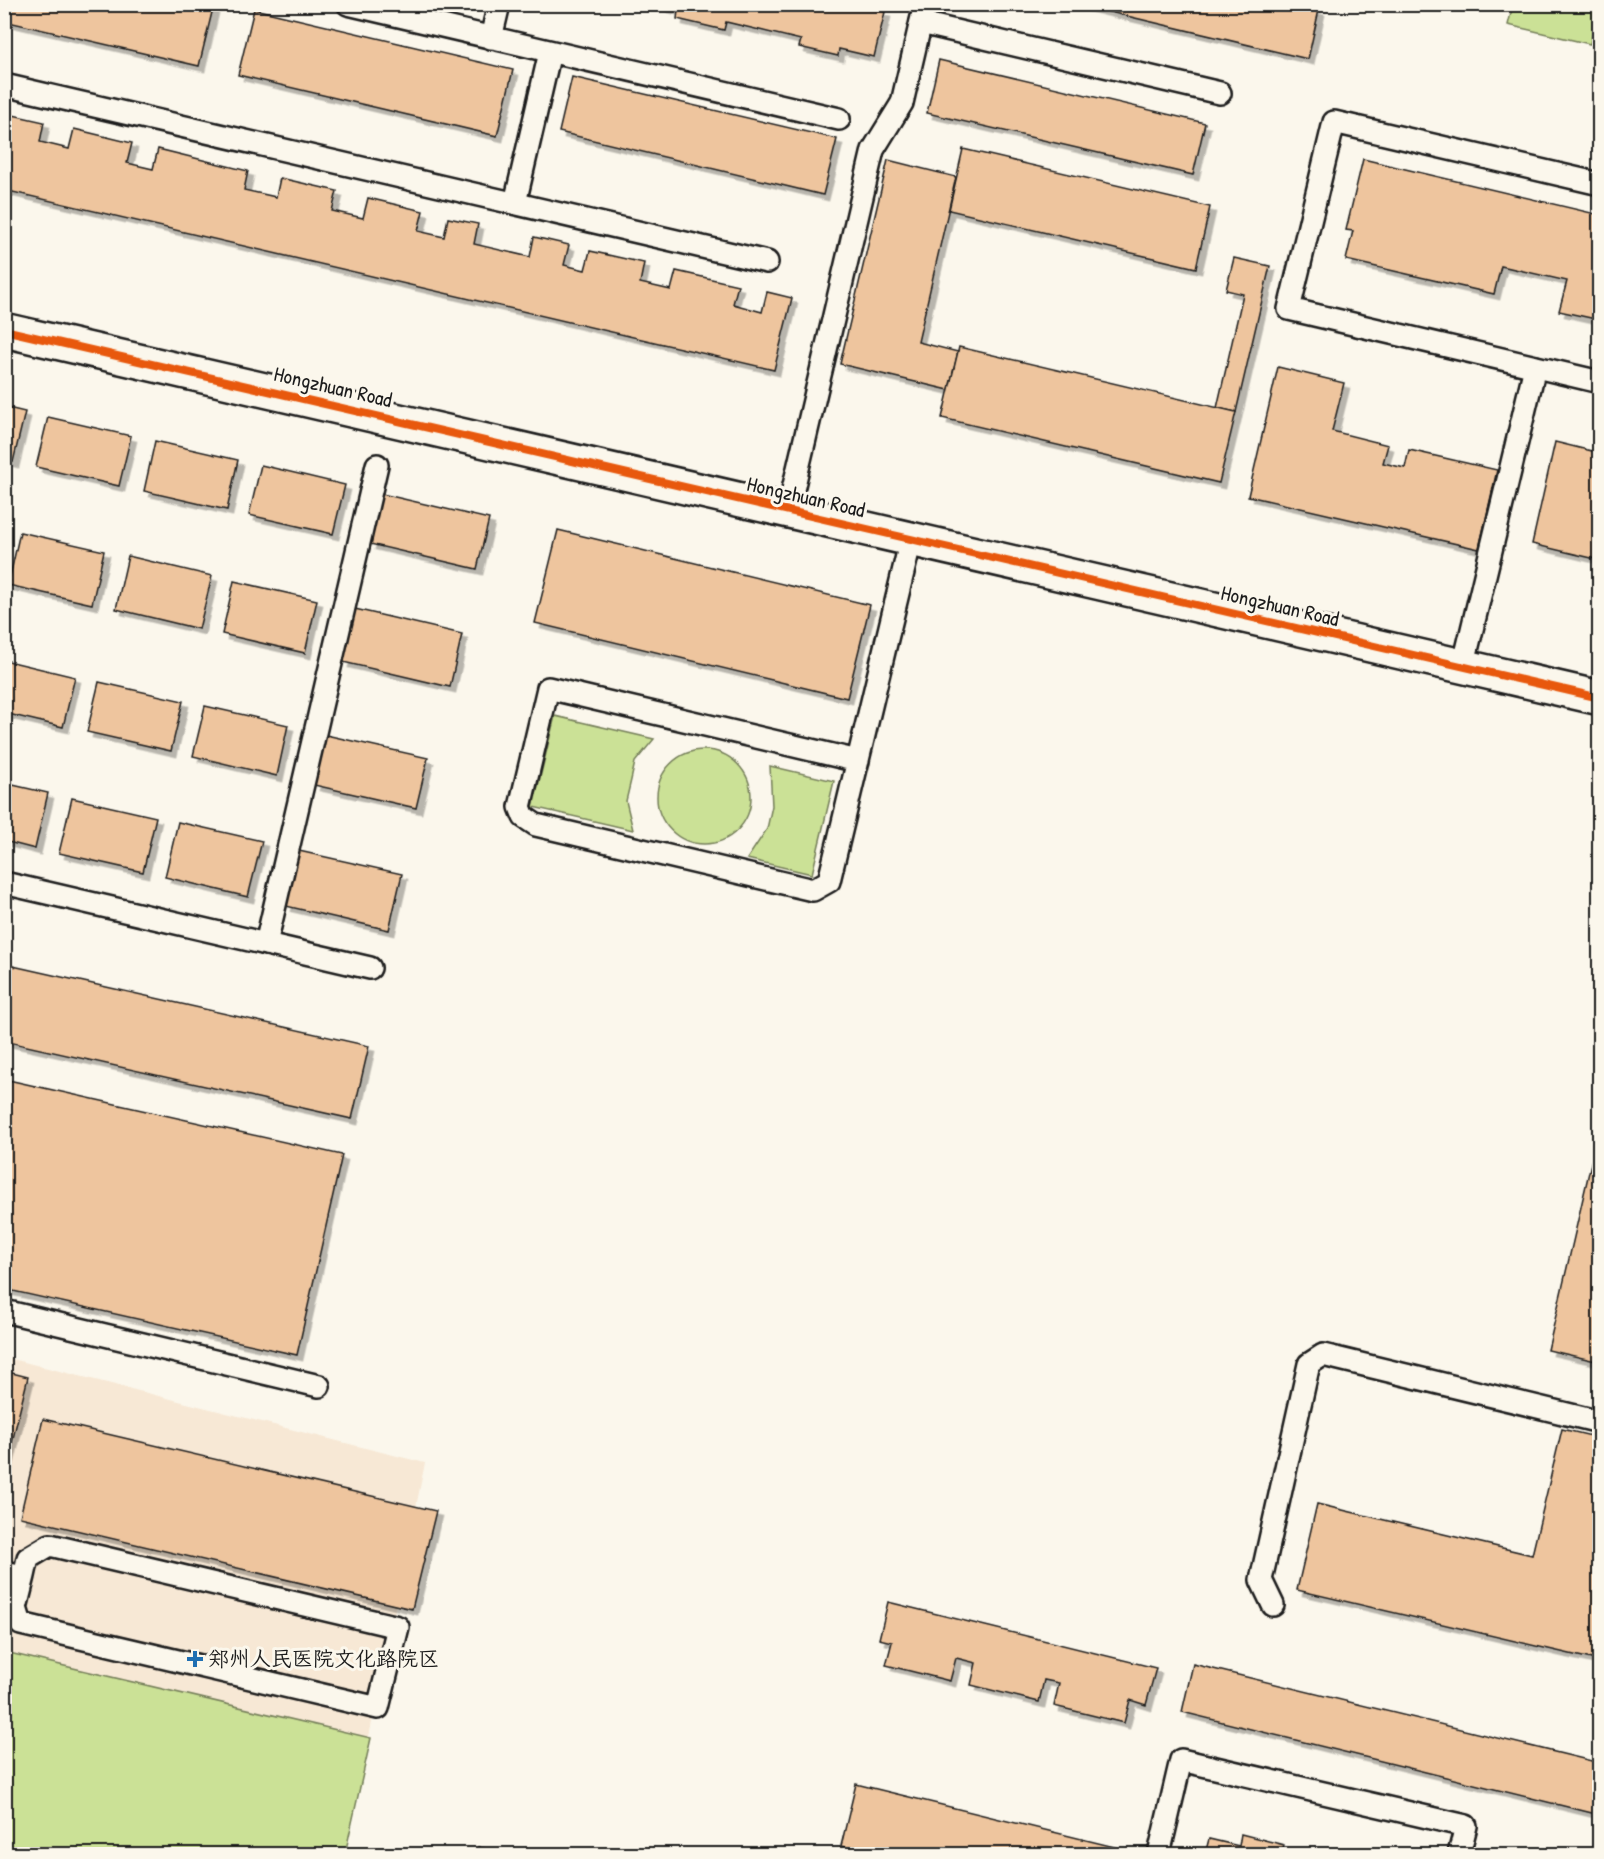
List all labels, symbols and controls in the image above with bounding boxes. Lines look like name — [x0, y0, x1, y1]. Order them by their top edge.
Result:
street label: Hongzhuan Road — [271, 359, 395, 414]
street label: Hongzhuan Road — [744, 469, 868, 524]
street label: Hongzhuan Road — [1218, 578, 1342, 633]
place label: 郑州人民医院文化路院区 — [208, 1644, 439, 1673]
marker: 郑州人民医院文化路院区 — [186, 1650, 204, 1668]

